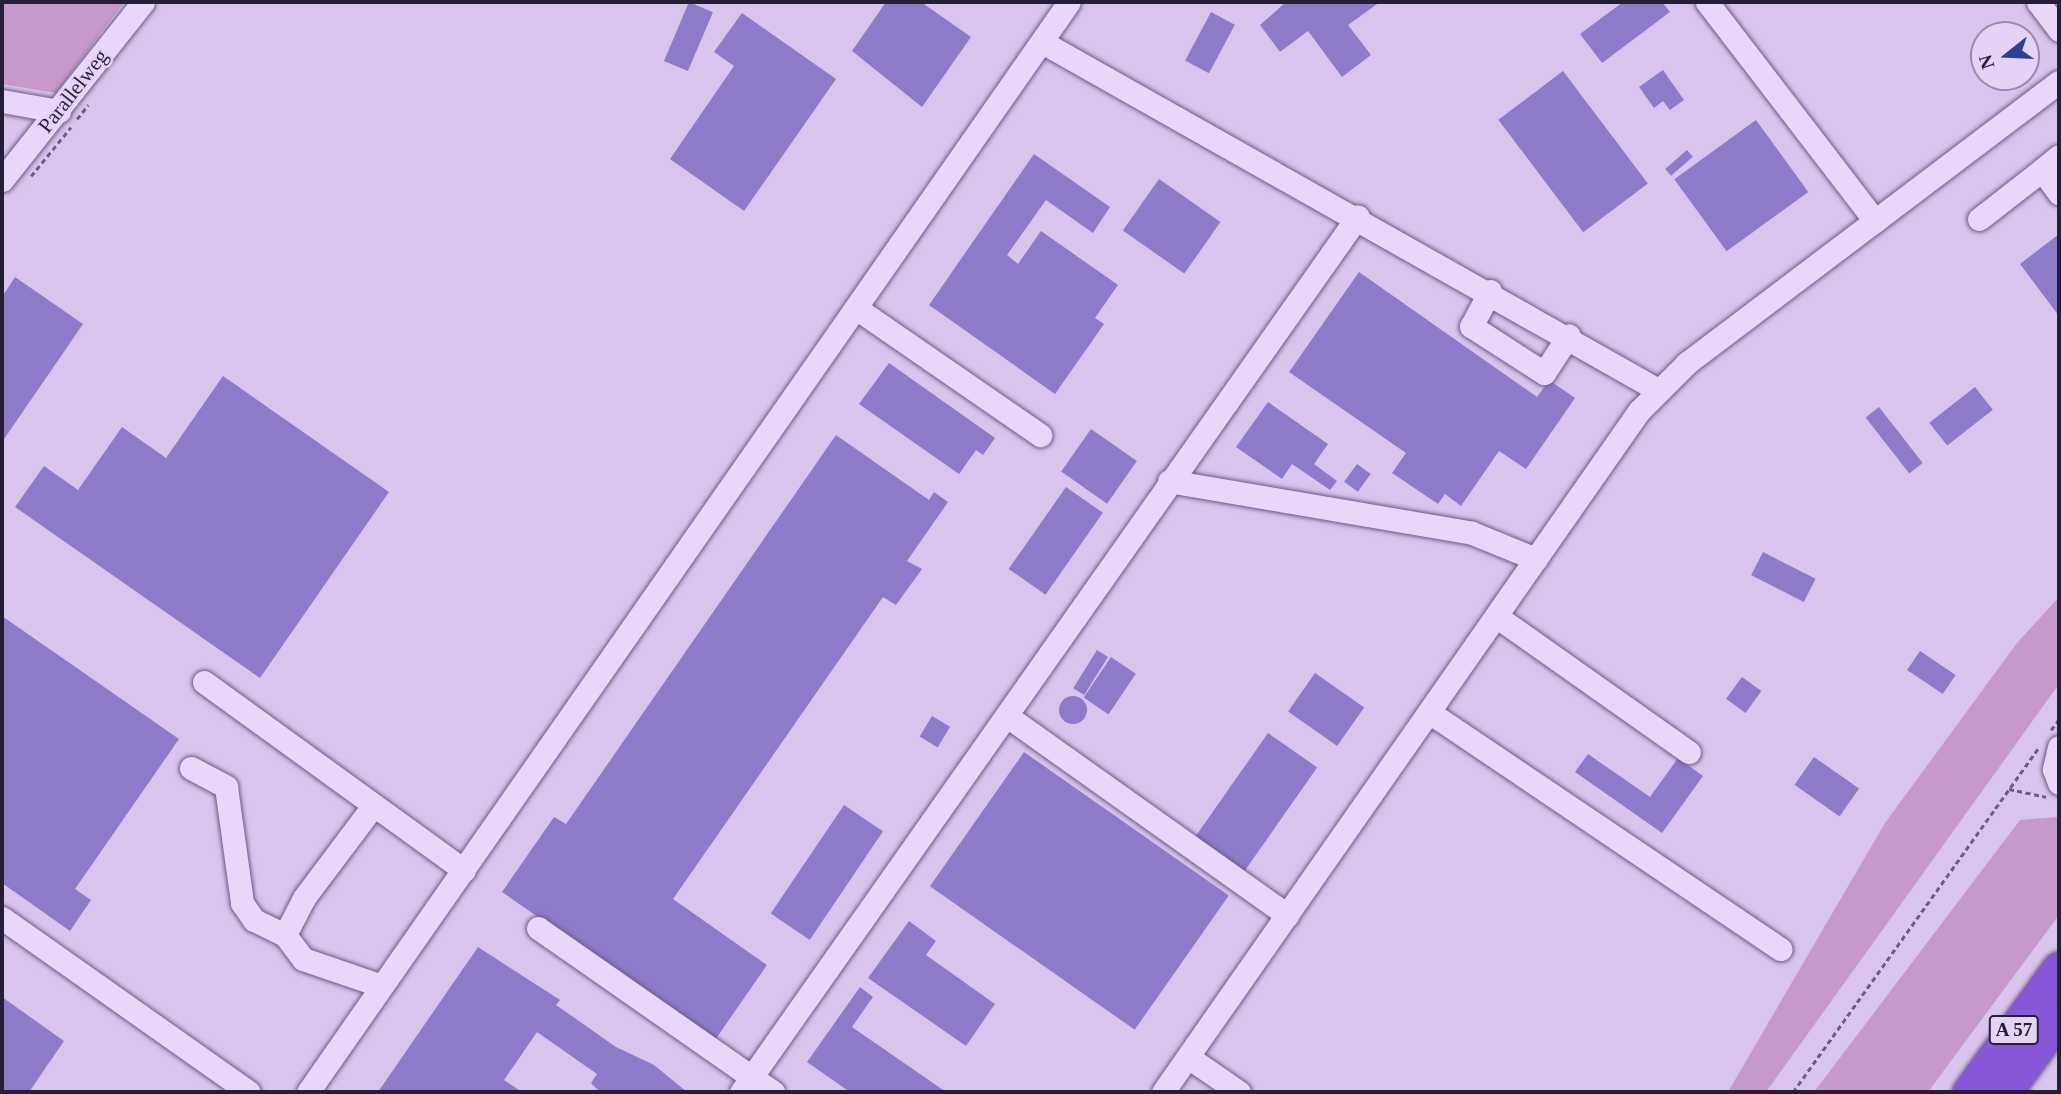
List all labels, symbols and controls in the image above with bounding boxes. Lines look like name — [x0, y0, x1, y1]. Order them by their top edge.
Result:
north arrow — [1970, 21, 2040, 91]
street label: Parallelweg — [33, 44, 113, 138]
text: N — [1974, 52, 1999, 72]
road number: A 57 — [1988, 1014, 2040, 1046]

